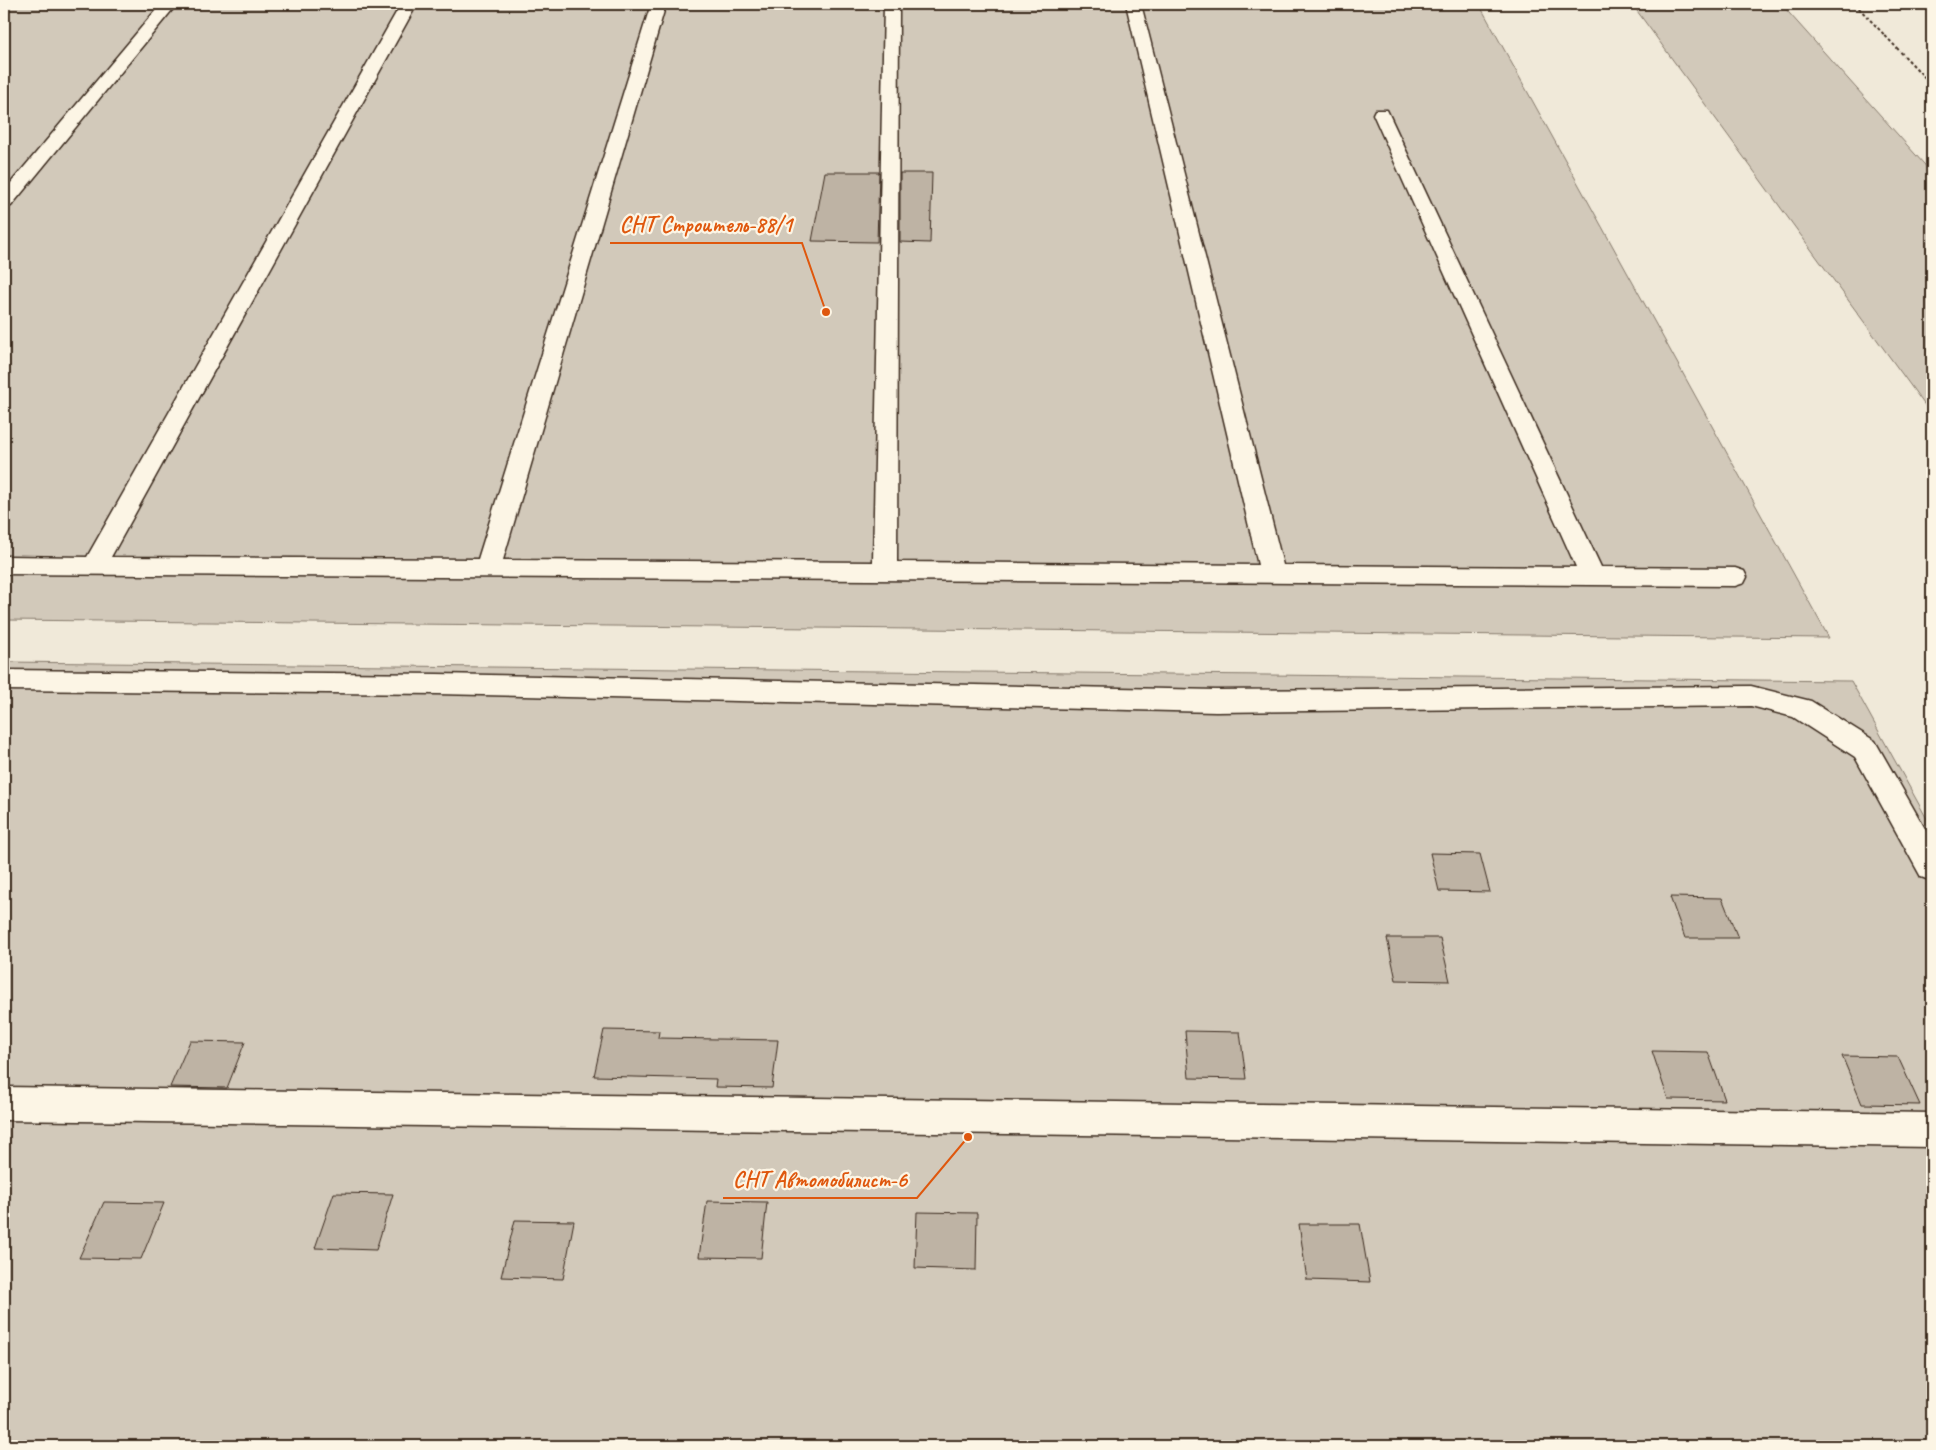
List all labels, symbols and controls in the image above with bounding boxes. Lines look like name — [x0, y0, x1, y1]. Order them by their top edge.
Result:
callout: СНТ Строитель-88/1 — [610, 206, 802, 243]
text: СНТ Строитель-88/1 — [620, 211, 794, 239]
callout: СНТ Автомобилист-6 — [723, 1161, 917, 1198]
text: СНТ Автомобилист-6 — [733, 1166, 909, 1194]

